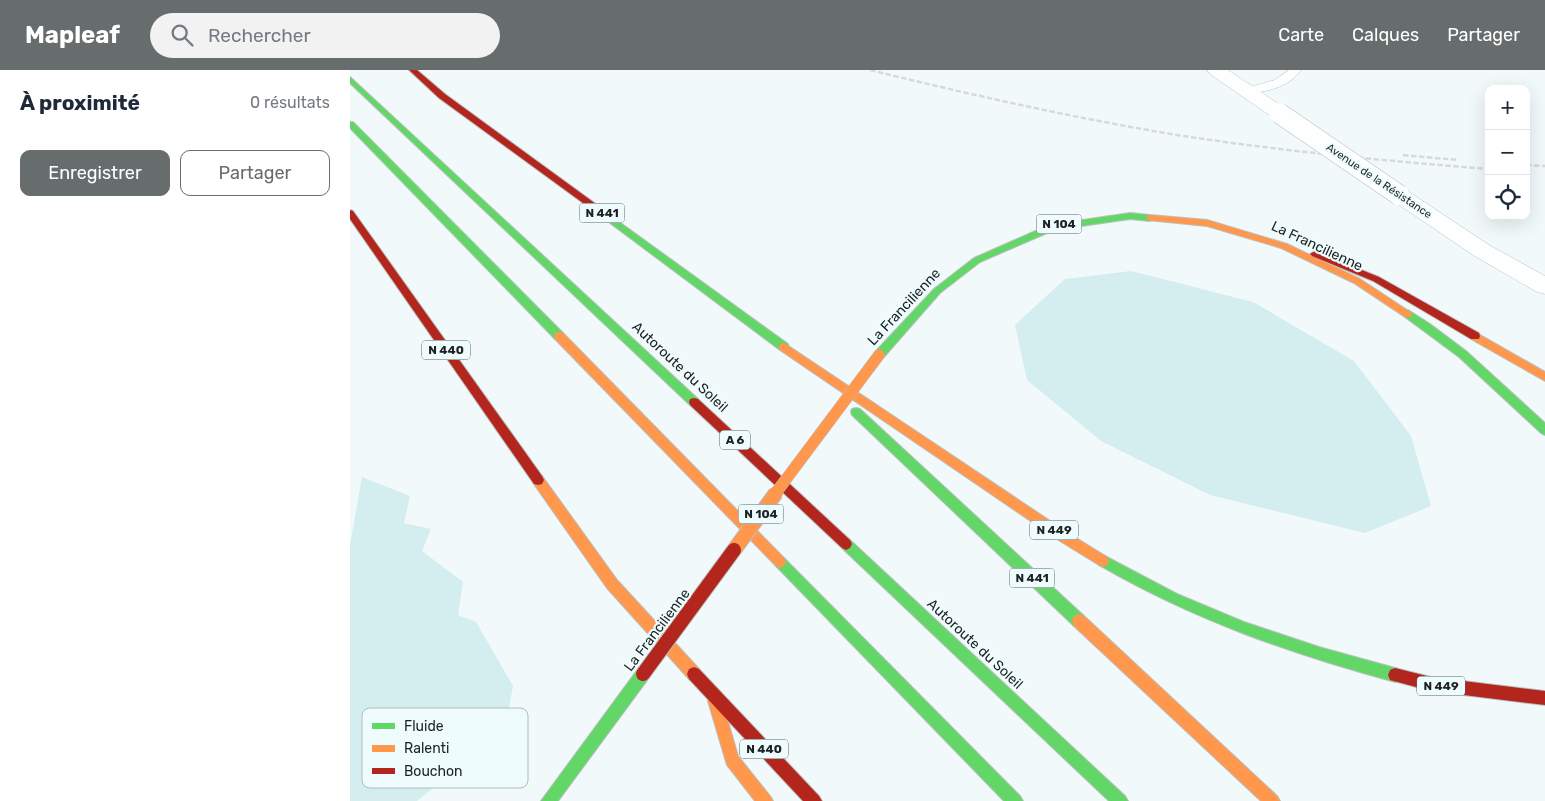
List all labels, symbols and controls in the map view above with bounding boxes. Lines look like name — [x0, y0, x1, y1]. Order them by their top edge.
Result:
search box — [150, 13, 500, 58]
text: Mapleaf — [25, 21, 120, 49]
icon: search — [168, 21, 196, 49]
text: Rechercher — [208, 24, 311, 47]
text: Carte — [1278, 24, 1324, 46]
text: Calques — [1352, 24, 1419, 46]
text: Partager — [1447, 24, 1520, 46]
map controls — [1485, 85, 1530, 220]
button: + — [1485, 85, 1530, 130]
text: À proximité — [20, 90, 140, 115]
text: 0 résultats — [250, 93, 330, 112]
button: − — [1485, 130, 1530, 175]
street label: Avenue de la Résistance — [1324, 141, 1434, 221]
button: Enregistrer — [20, 150, 170, 196]
button: Partager — [180, 150, 330, 196]
button: locate — [1485, 175, 1530, 220]
road number: N 441 — [580, 204, 624, 222]
road number: N 104 — [1036, 214, 1082, 234]
street label: La Francilienne — [1269, 217, 1366, 275]
street label: La Francilienne — [864, 265, 944, 349]
street label: Autoroute du Soleil — [629, 318, 731, 416]
road number: N 440 — [422, 340, 470, 360]
road number: A 6 — [720, 430, 750, 450]
road number: N 104 — [738, 504, 784, 524]
road number: N 449 — [1030, 520, 1078, 540]
road number: N 441 — [1010, 568, 1054, 588]
street label: La Francilienne — [620, 585, 694, 675]
street label: Autoroute du Soleil — [924, 595, 1026, 693]
road number: N 449 — [1417, 676, 1465, 696]
legend — [362, 708, 528, 788]
text: Fluide — [404, 718, 444, 735]
text: Ralenti — [404, 740, 449, 757]
road number: N 440 — [740, 740, 788, 759]
text: Bouchon — [404, 763, 463, 780]

